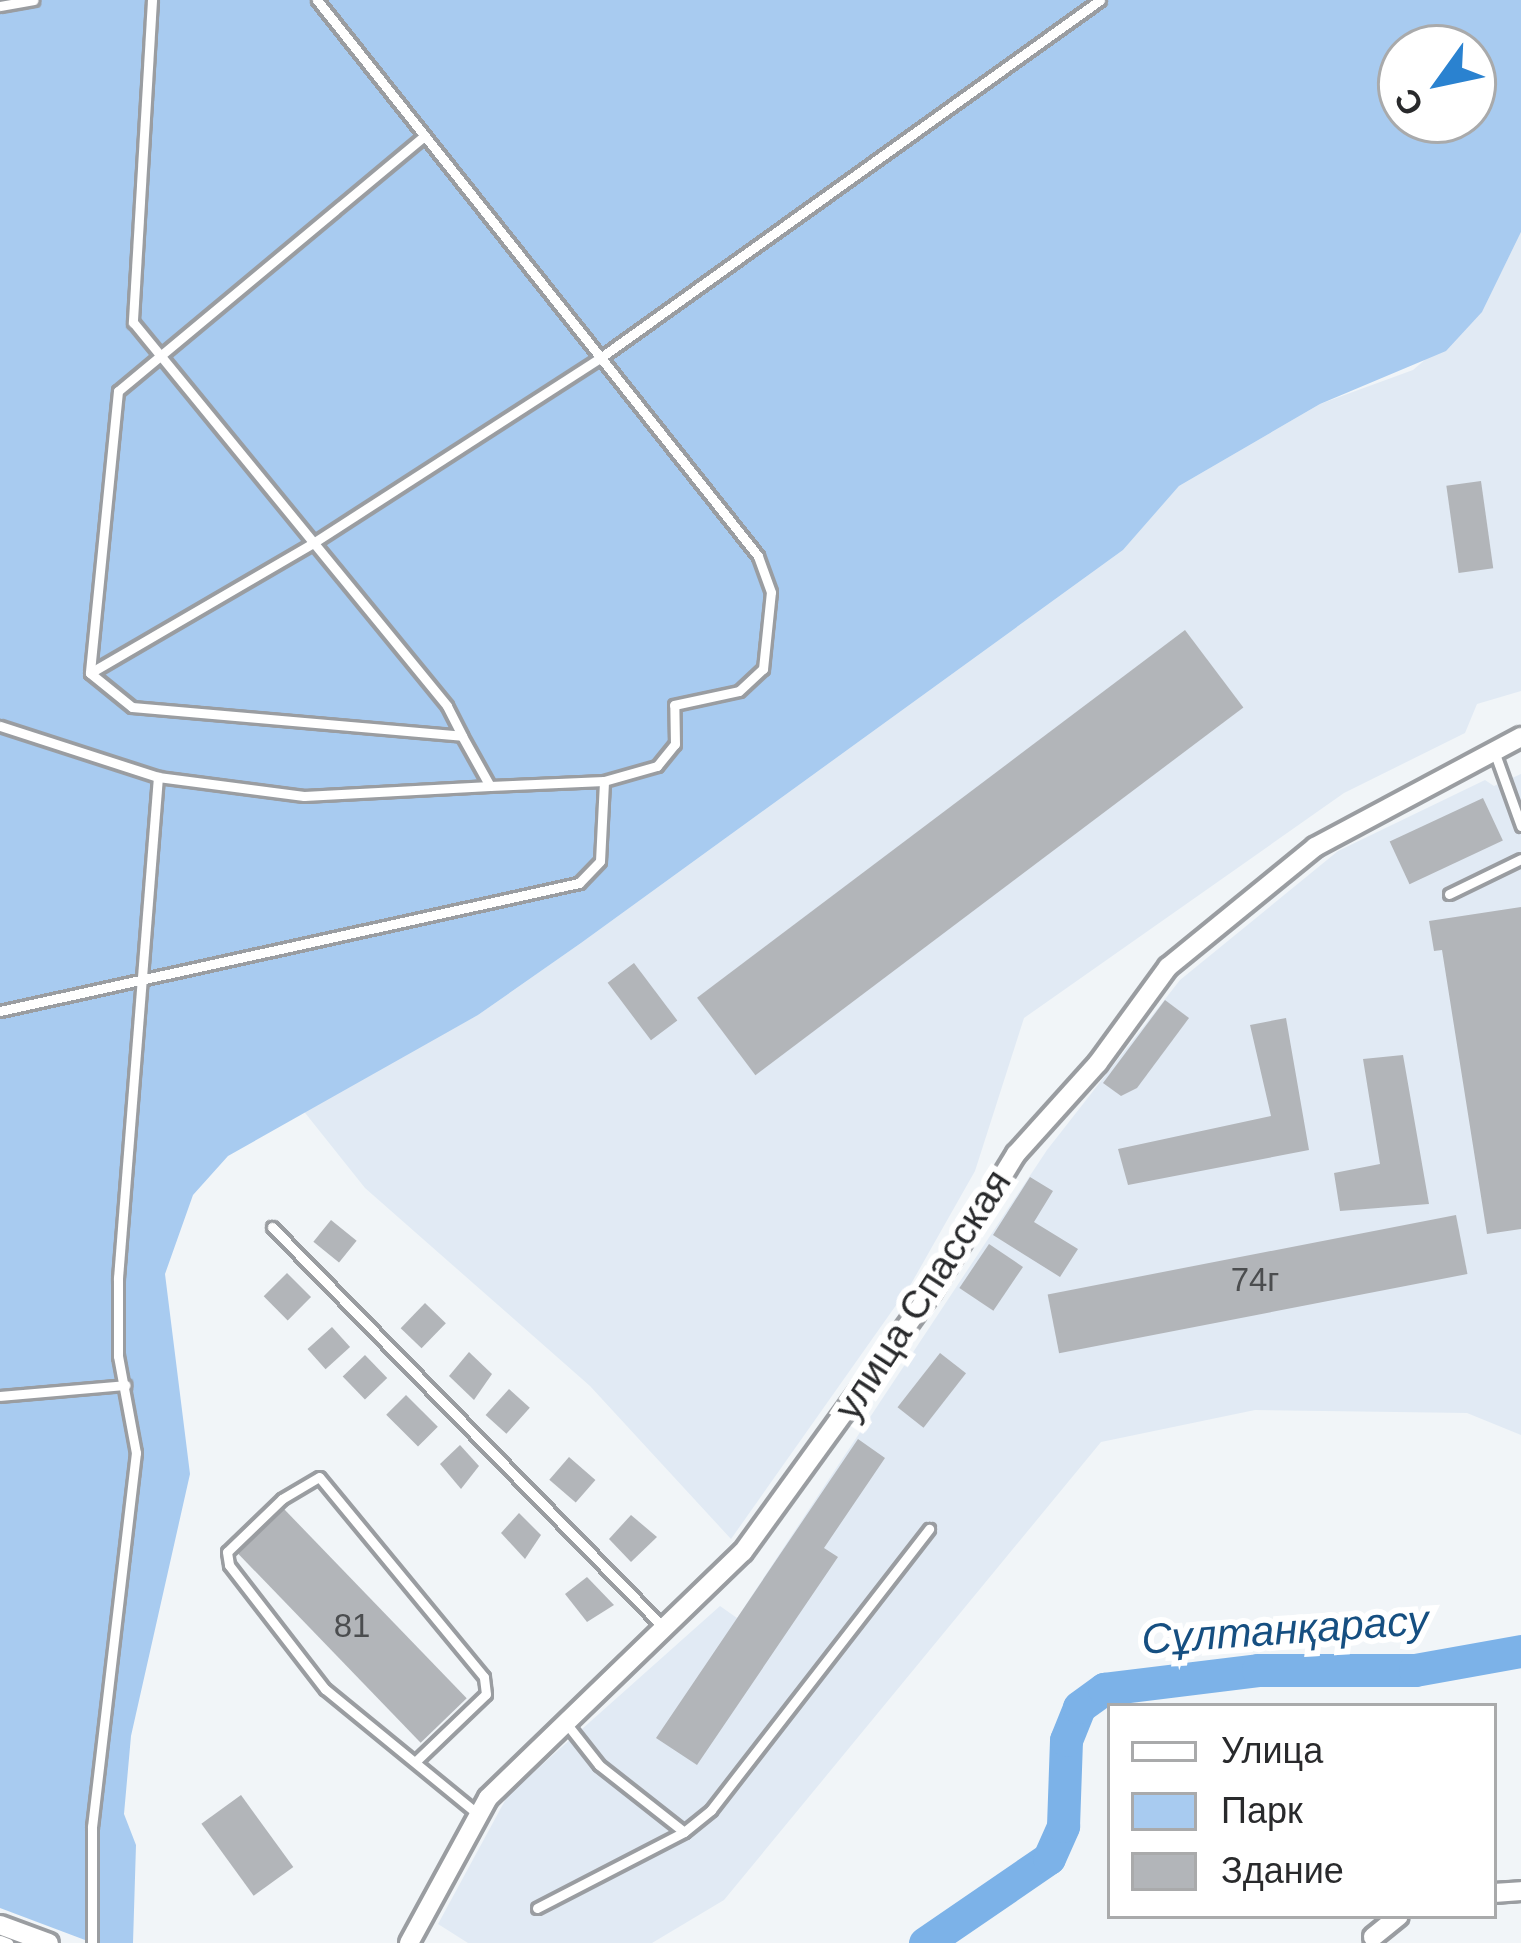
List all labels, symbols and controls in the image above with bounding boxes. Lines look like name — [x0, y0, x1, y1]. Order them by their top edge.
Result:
north arrow — [1377, 24, 1497, 144]
text: С — [1387, 82, 1431, 122]
street label: улица Спасская — [825, 1161, 1021, 1429]
house number: 74г — [1231, 1260, 1279, 1300]
water label: Сұлтанқарасу — [1140, 1595, 1430, 1665]
house number: 81 — [334, 1606, 370, 1646]
legend — [1107, 1703, 1497, 1919]
text: Улица — [1221, 1730, 1323, 1771]
text: Парк — [1221, 1790, 1303, 1831]
text: Здание — [1221, 1850, 1344, 1891]

